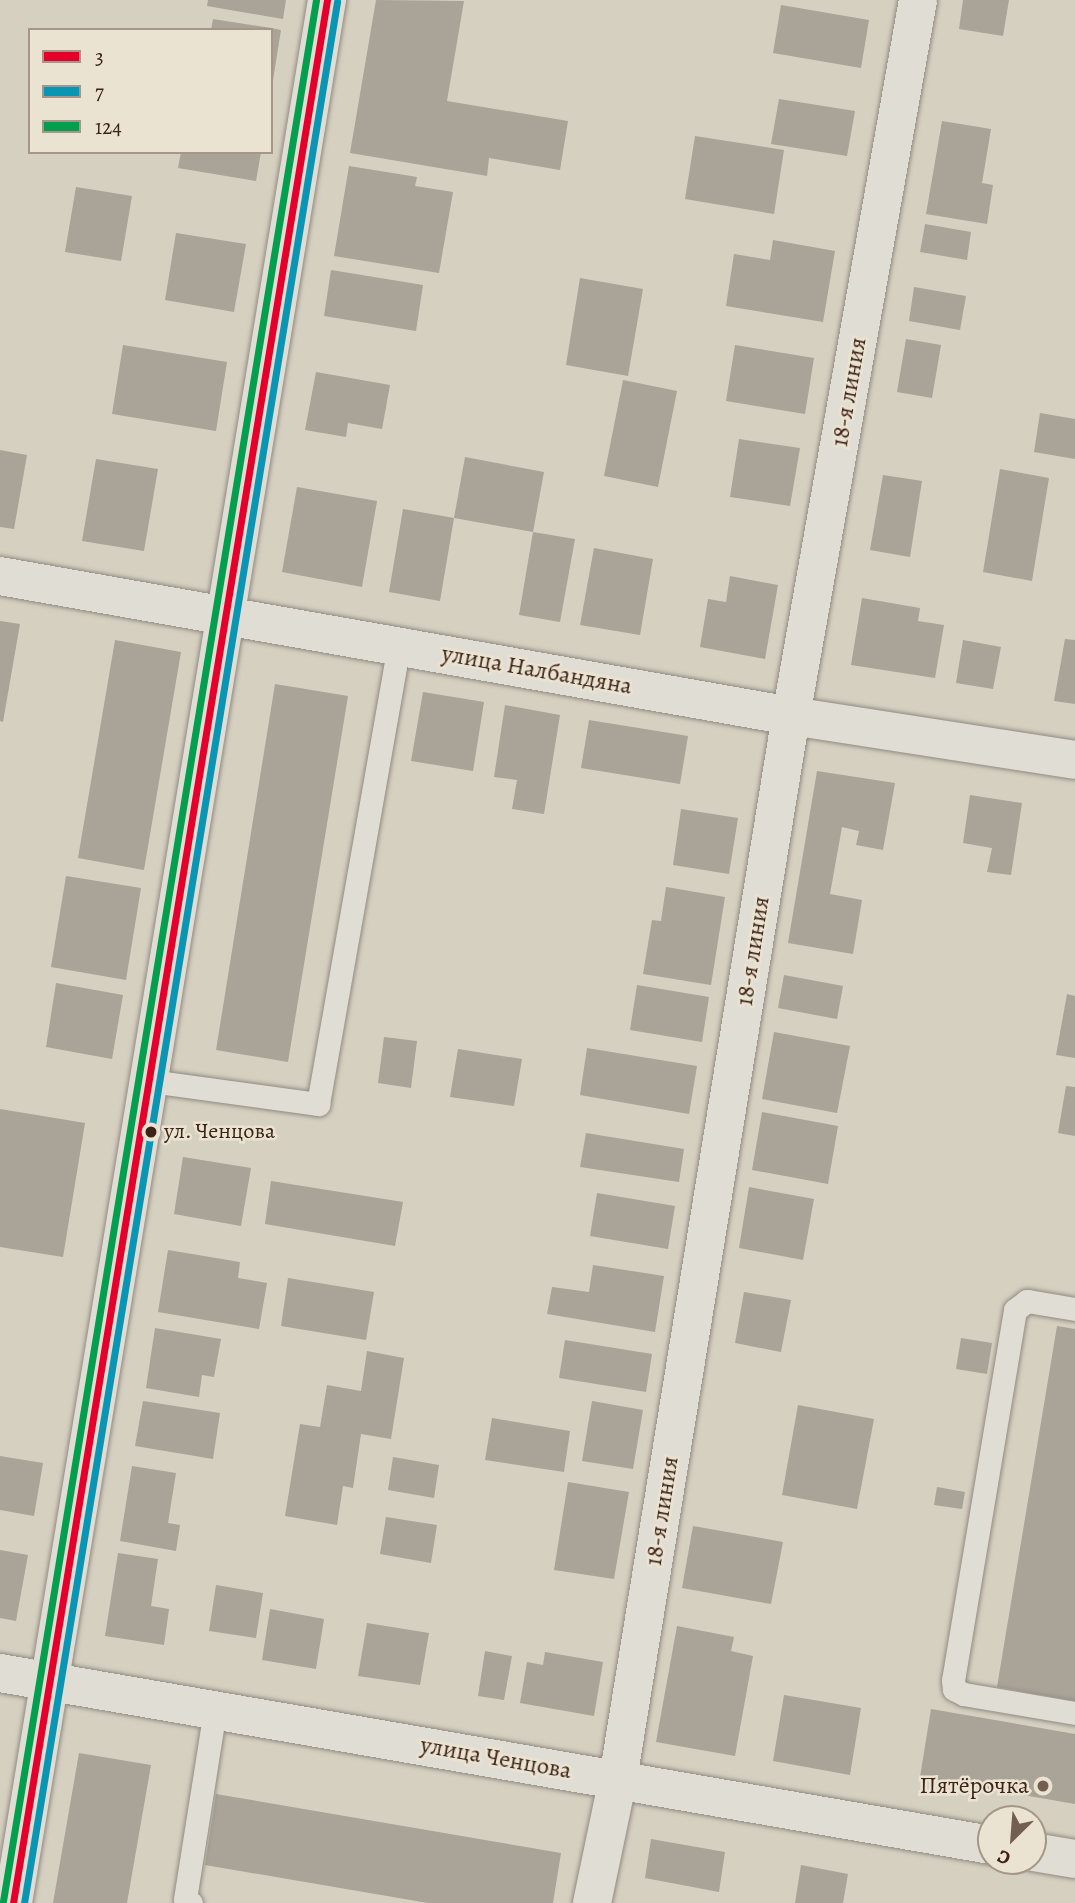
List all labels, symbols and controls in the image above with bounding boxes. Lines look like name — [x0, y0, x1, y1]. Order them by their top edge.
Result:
legend — [28, 28, 273, 154]
text: 3 — [95, 43, 104, 71]
text: 7 — [95, 78, 104, 106]
text: 124 — [95, 113, 122, 141]
street label: 18-я линия — [825, 335, 873, 449]
street label: улица Налбандяна — [440, 639, 634, 701]
street label: 18-я линия — [730, 894, 776, 1008]
place label: ул. Ченцова — [164, 1119, 275, 1145]
marker: ул. Ченцова — [144, 1125, 158, 1139]
street label: 18-я линия — [639, 1454, 685, 1568]
street label: улица Ченцова — [418, 1731, 574, 1785]
place label: Пятёрочка — [919, 1772, 1029, 1800]
marker: Пятёрочка — [1035, 1778, 1051, 1794]
north arrow — [977, 1805, 1047, 1875]
text: С — [993, 1843, 1015, 1871]

